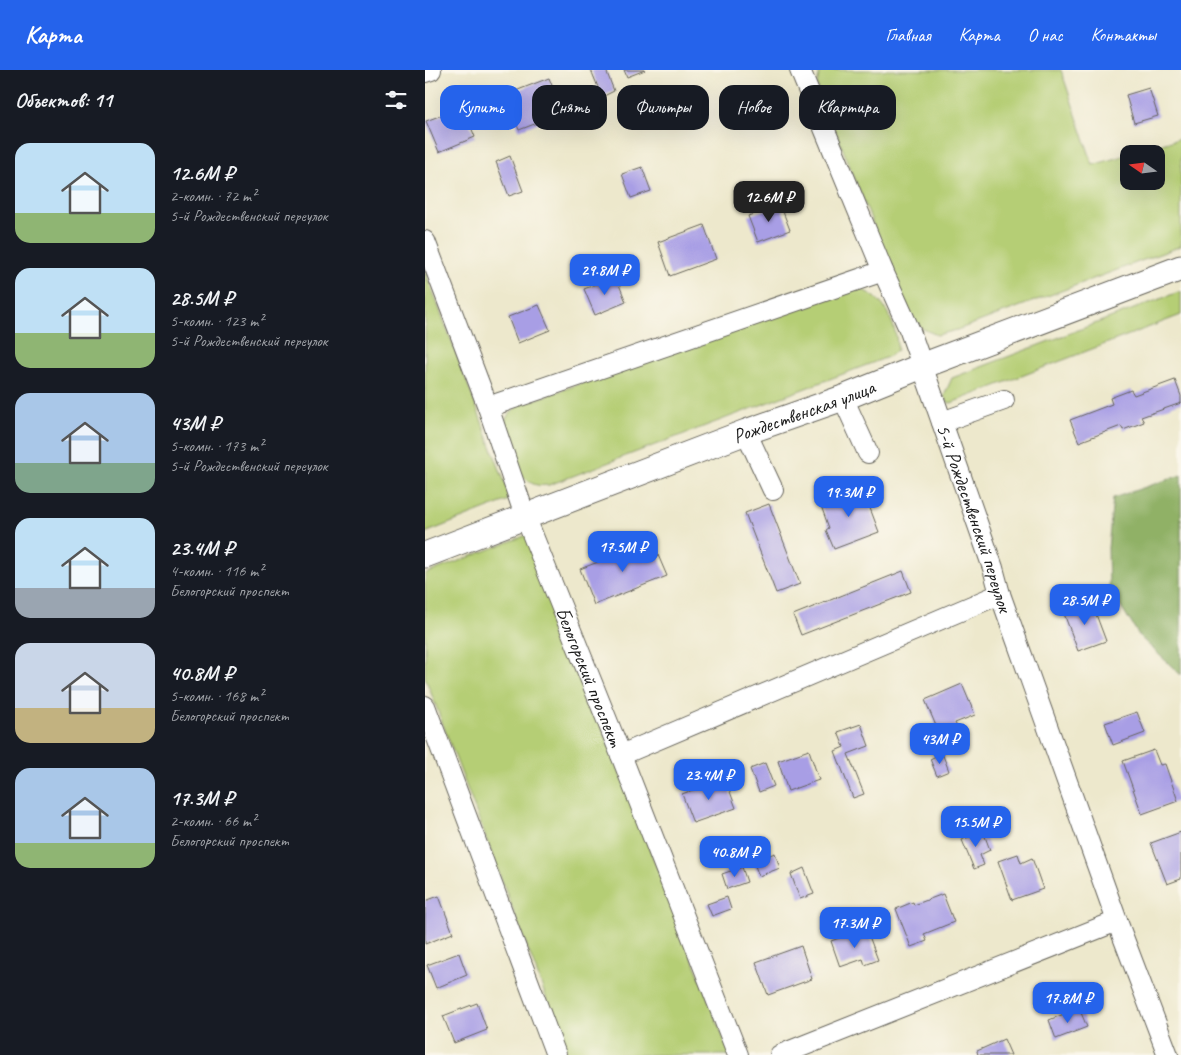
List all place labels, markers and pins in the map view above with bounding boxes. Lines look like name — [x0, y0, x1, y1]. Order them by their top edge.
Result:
pin: 12.6M ₽ — [723, 180, 815, 223]
pin: 29.8M ₽ — [559, 254, 651, 296]
pin: 19.3M ₽ — [803, 476, 895, 518]
pin: 17.5M ₽ — [577, 530, 669, 573]
pin: 28.5M ₽ — [1039, 584, 1131, 626]
pin: 43M ₽ — [905, 722, 975, 765]
pin: 23.4M ₽ — [663, 758, 755, 801]
pin: 15.5M ₽ — [930, 806, 1022, 848]
pin: 40.8M ₽ — [689, 836, 781, 878]
pin: 17.3M ₽ — [809, 906, 901, 949]
pin: 17.8M ₽ — [1022, 982, 1114, 1024]

